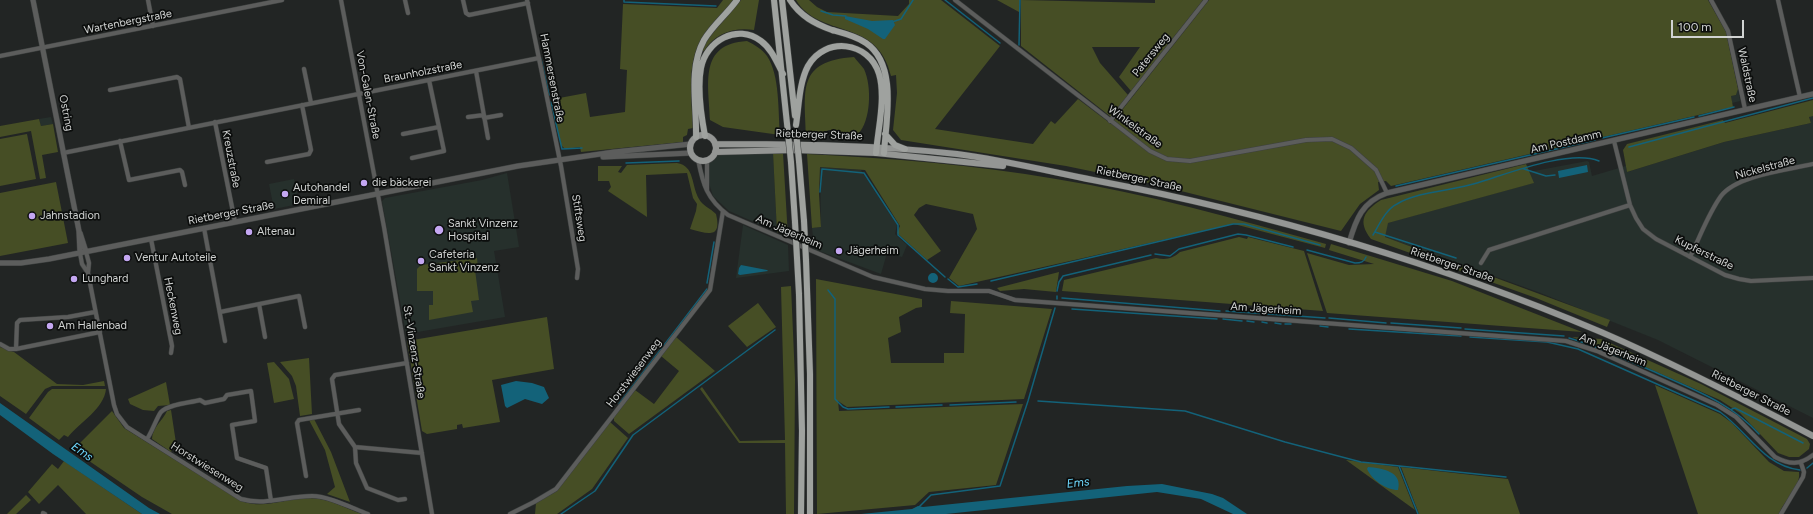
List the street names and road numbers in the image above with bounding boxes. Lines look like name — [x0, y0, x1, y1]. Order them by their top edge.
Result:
street label: Wartenbergstraße — [83, 7, 173, 37]
street label: Patersweg — [1130, 31, 1172, 79]
street label: Hammersenstraße — [537, 32, 567, 124]
street label: Waldstraße — [1735, 47, 1759, 103]
street label: Von-Galen-Straße — [353, 50, 383, 140]
street label: Braunholzstraße — [383, 58, 463, 86]
street label: Ostring — [56, 94, 76, 132]
street label: Winkelstraße — [1105, 103, 1165, 151]
street label: Rietberger Straße — [775, 127, 863, 143]
street label: Am Postdamm — [1529, 127, 1603, 157]
street label: Kreuzstraße — [219, 129, 243, 189]
street label: Nickelstraße — [1734, 154, 1796, 182]
street label: Rietberger Straße — [1095, 163, 1183, 195]
street label: Stiftsweg — [569, 193, 589, 243]
street label: Rietberger Straße — [187, 198, 275, 228]
street label: Am Jägerheim — [754, 212, 824, 252]
street label: Kupferstraße — [1672, 233, 1736, 273]
street label: Rietberger Straße — [1409, 245, 1495, 285]
street label: Heckenweg — [161, 276, 185, 336]
street label: Am Jägerheim — [1230, 300, 1302, 318]
street label: St.-Vinzenz-Straße — [400, 305, 428, 399]
street label: Am Jägerheim — [1578, 331, 1648, 369]
street label: Horstwiesenweg — [604, 336, 664, 410]
street label: Rietberger Straße — [1709, 367, 1793, 419]
street label: Horstwiesenweg — [168, 439, 246, 495]

